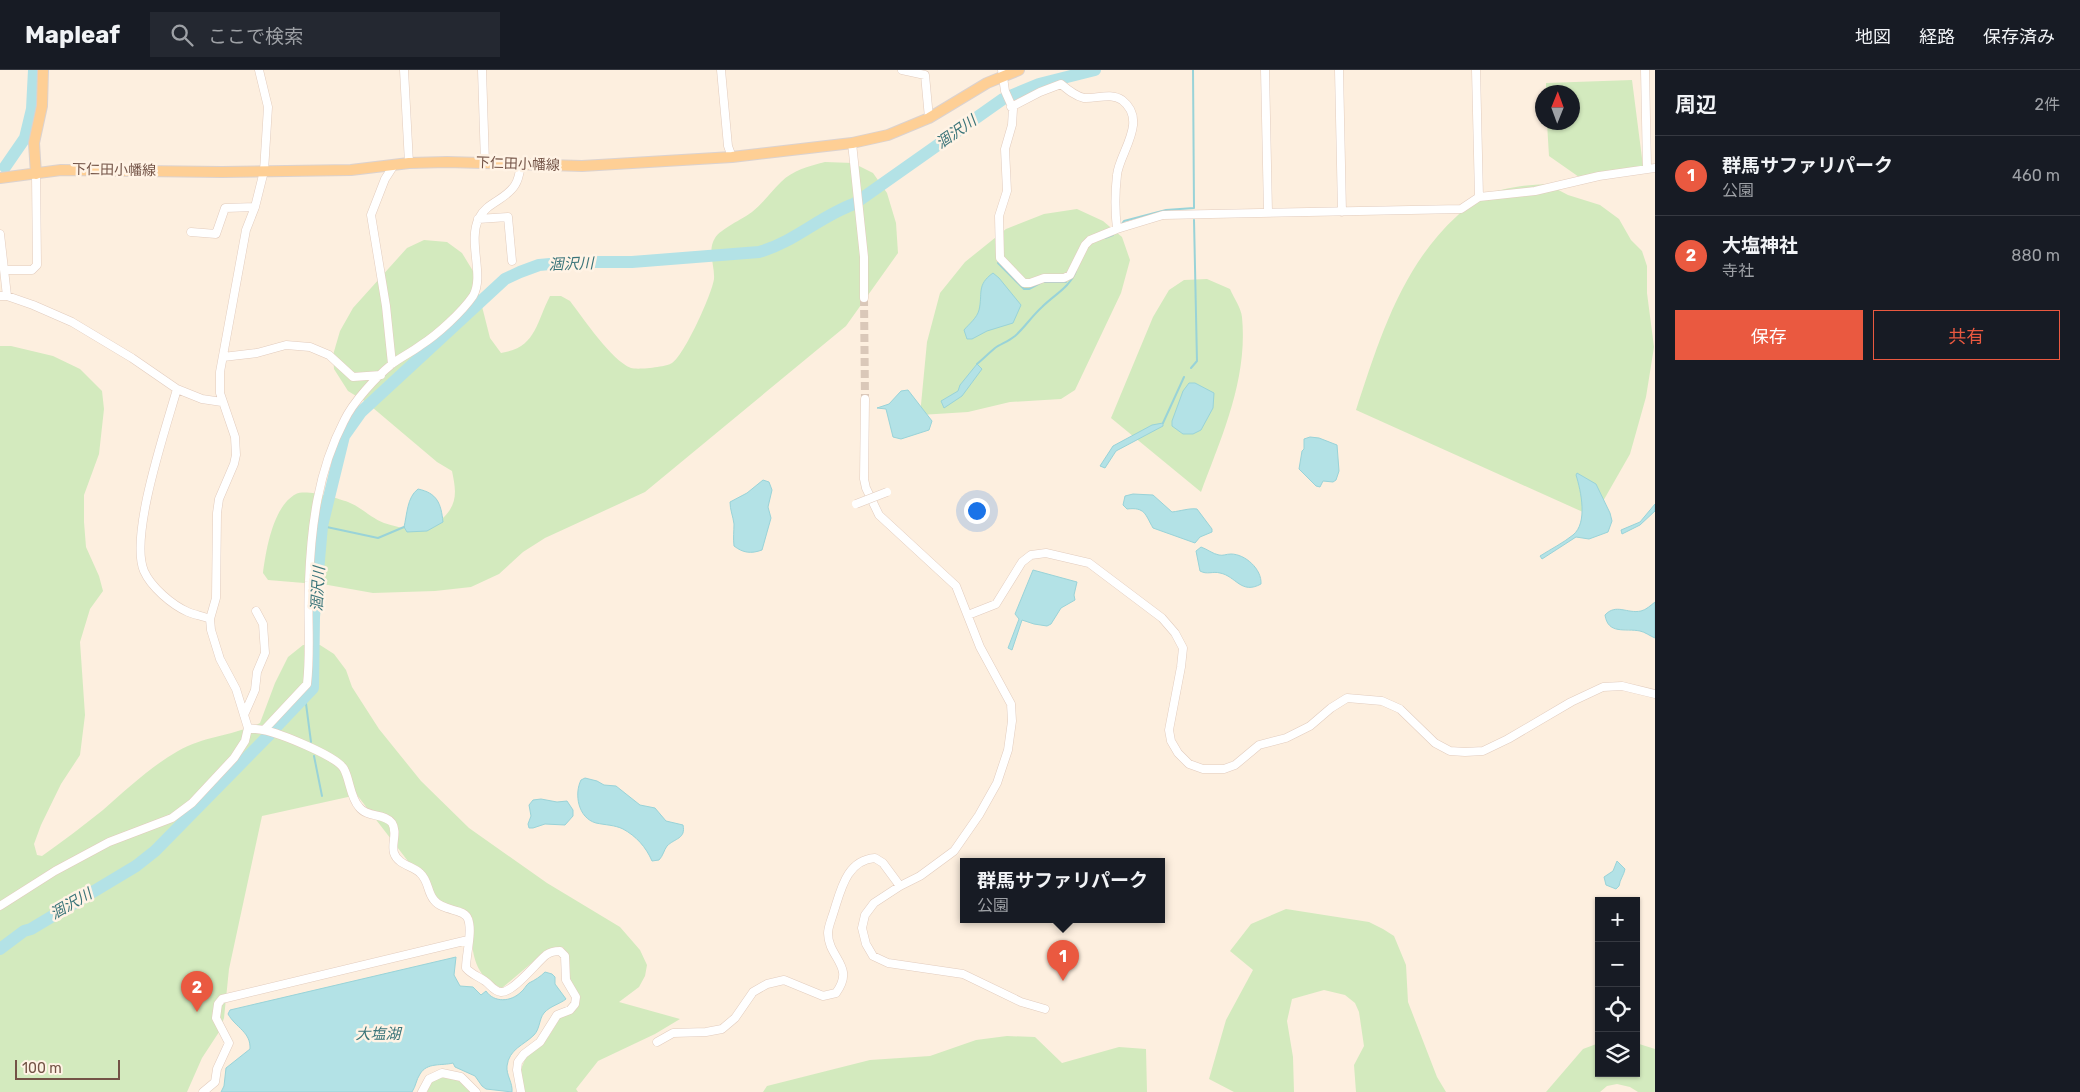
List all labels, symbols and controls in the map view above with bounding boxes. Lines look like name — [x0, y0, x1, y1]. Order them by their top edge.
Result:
search box — [150, 12, 500, 57]
text: Mapleaf — [25, 21, 120, 49]
icon: search — [168, 21, 196, 49]
text: ここで検索 — [208, 25, 303, 48]
text: 地図 — [1855, 26, 1891, 48]
text: 経路 — [1919, 26, 1955, 48]
text: 保存済み — [1983, 26, 2055, 48]
north arrow — [1535, 85, 1580, 130]
text: 周辺 — [1675, 92, 1717, 117]
text: 2件 — [2035, 95, 2060, 114]
water label: 涸沢川 — [932, 111, 981, 152]
street label: 下仁田小幡線 — [476, 154, 560, 174]
text: 群馬サファリパーク — [1722, 154, 1893, 177]
street label: 下仁田小幡線 — [72, 161, 156, 179]
text: 1 — [1687, 166, 1695, 185]
text: 460 m — [2012, 166, 2060, 185]
text: 公園 — [1722, 181, 1754, 200]
text: 大塩神社 — [1722, 234, 1798, 257]
text: 2 — [1686, 246, 1696, 265]
text: 880 m — [2011, 246, 2060, 265]
water label: 涸沢川 — [548, 254, 596, 274]
text: 寺社 — [1722, 261, 1754, 280]
button: 保存 — [1675, 310, 1863, 360]
button: 共有 — [1873, 310, 2060, 360]
your location — [964, 498, 990, 524]
water label: 涸沢川 — [308, 564, 328, 612]
popup — [960, 858, 1165, 923]
text: 群馬サファリパーク — [977, 869, 1148, 892]
water label: 涸沢川 — [47, 884, 97, 923]
text: 公園 — [977, 896, 1009, 915]
map controls — [1595, 897, 1640, 1077]
button: + — [1595, 897, 1640, 942]
pin: 1 — [1047, 940, 1079, 981]
button: − — [1595, 942, 1640, 987]
pin: 2 — [181, 971, 213, 1012]
button: locate — [1595, 987, 1640, 1032]
water label: 大塩湖 — [355, 1025, 402, 1043]
button: layers — [1595, 1032, 1640, 1077]
scale bar — [15, 1057, 120, 1080]
text: 100 m — [22, 1060, 62, 1077]

